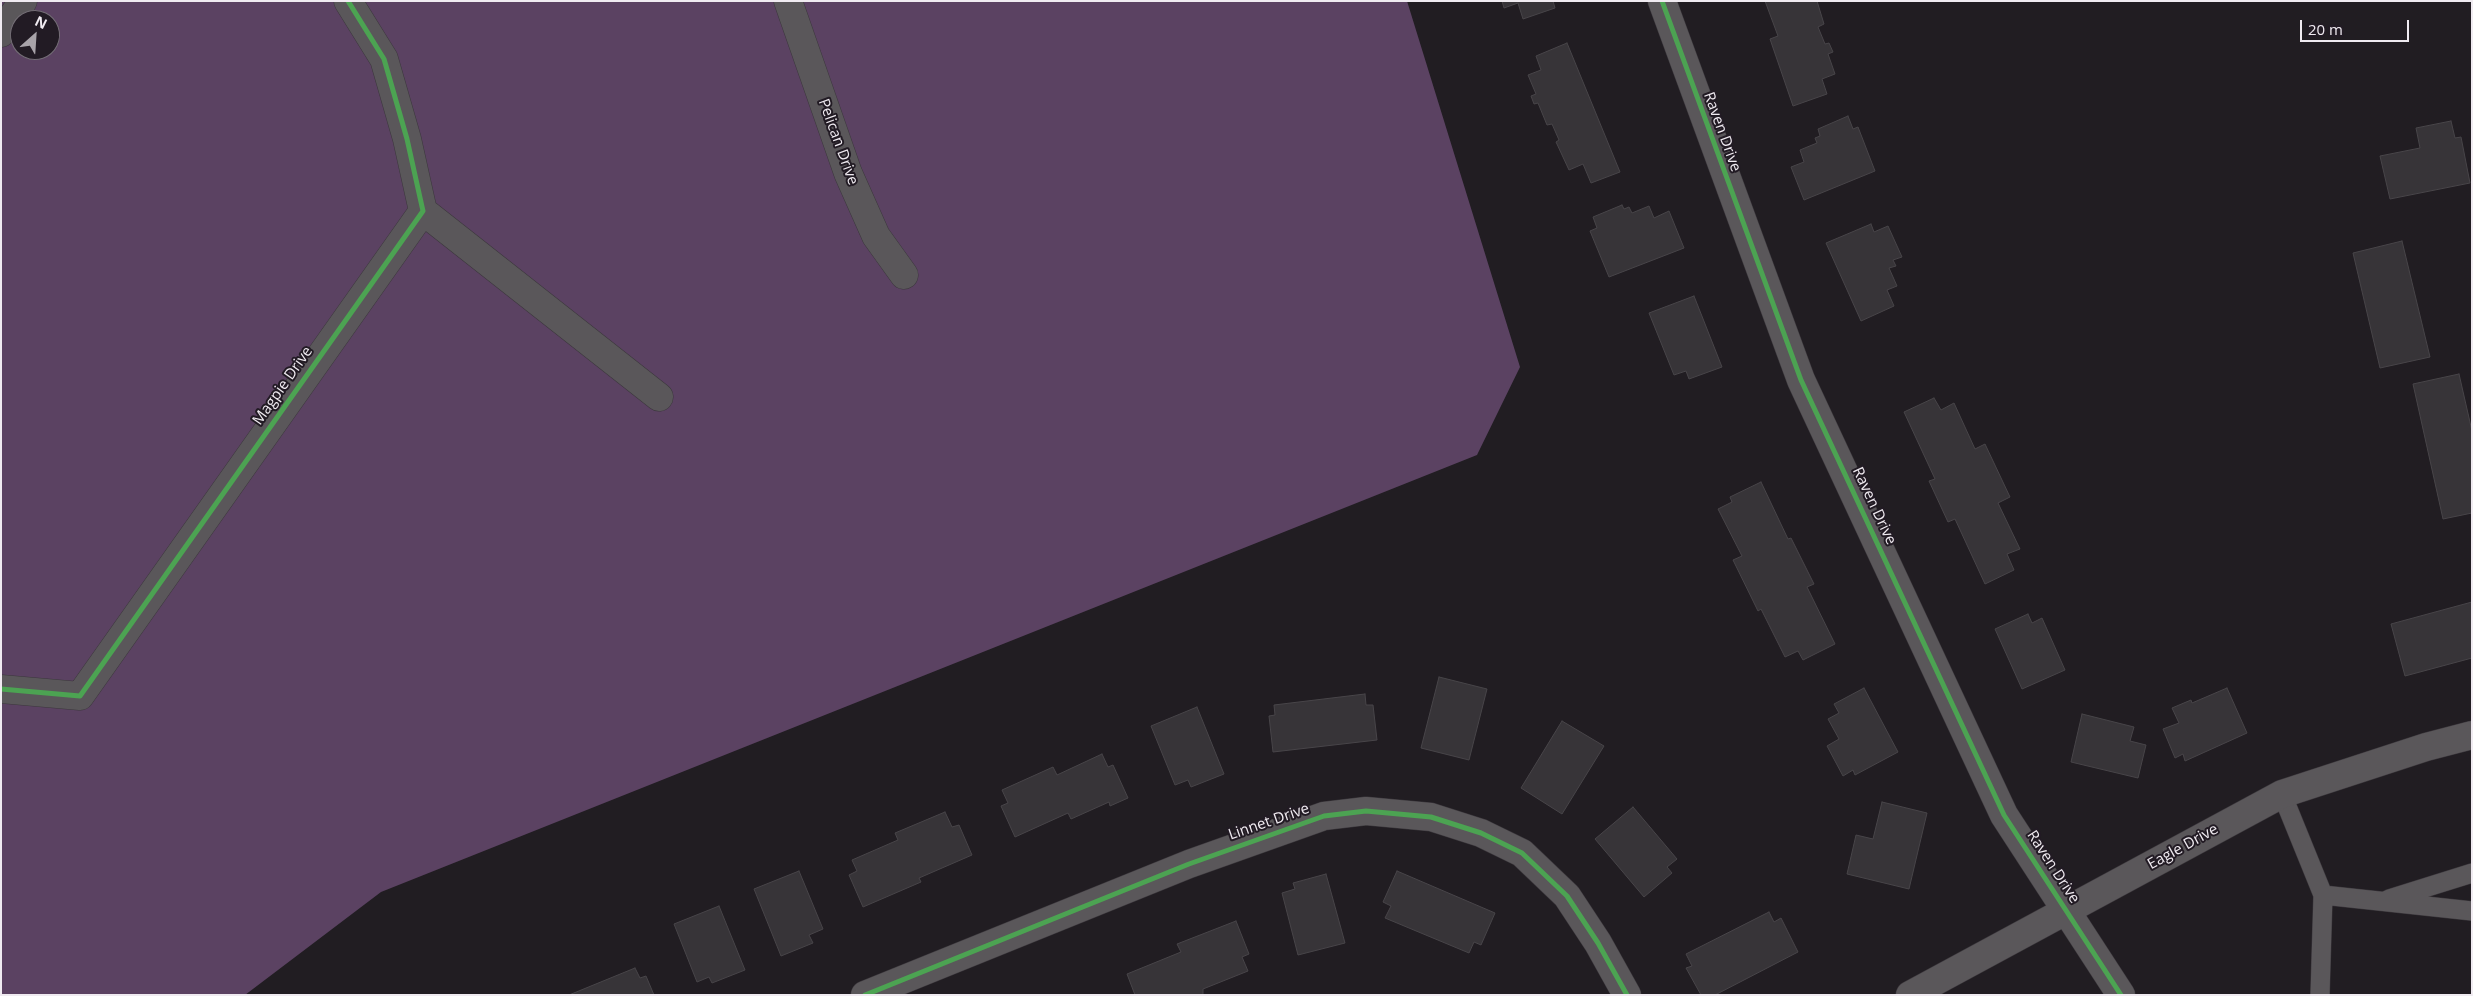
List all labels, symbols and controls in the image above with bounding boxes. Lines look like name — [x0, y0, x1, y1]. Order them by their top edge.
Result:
north arrow — [10, 10, 60, 60]
scale bar — [2303, 10, 2412, 42]
text: N — [32, 11, 51, 33]
text: 20 m — [2308, 19, 2343, 39]
street label: Raven Drive — [1699, 90, 1745, 174]
street label: Pelican Drive — [814, 96, 862, 188]
street label: Magpie Drive — [249, 343, 317, 429]
street label: Raven Drive — [1848, 464, 1900, 548]
street label: Linnet Drive — [1226, 800, 1312, 844]
street label: Eagle Drive — [2145, 820, 2221, 874]
street label: Raven Drive — [2023, 827, 2083, 907]

